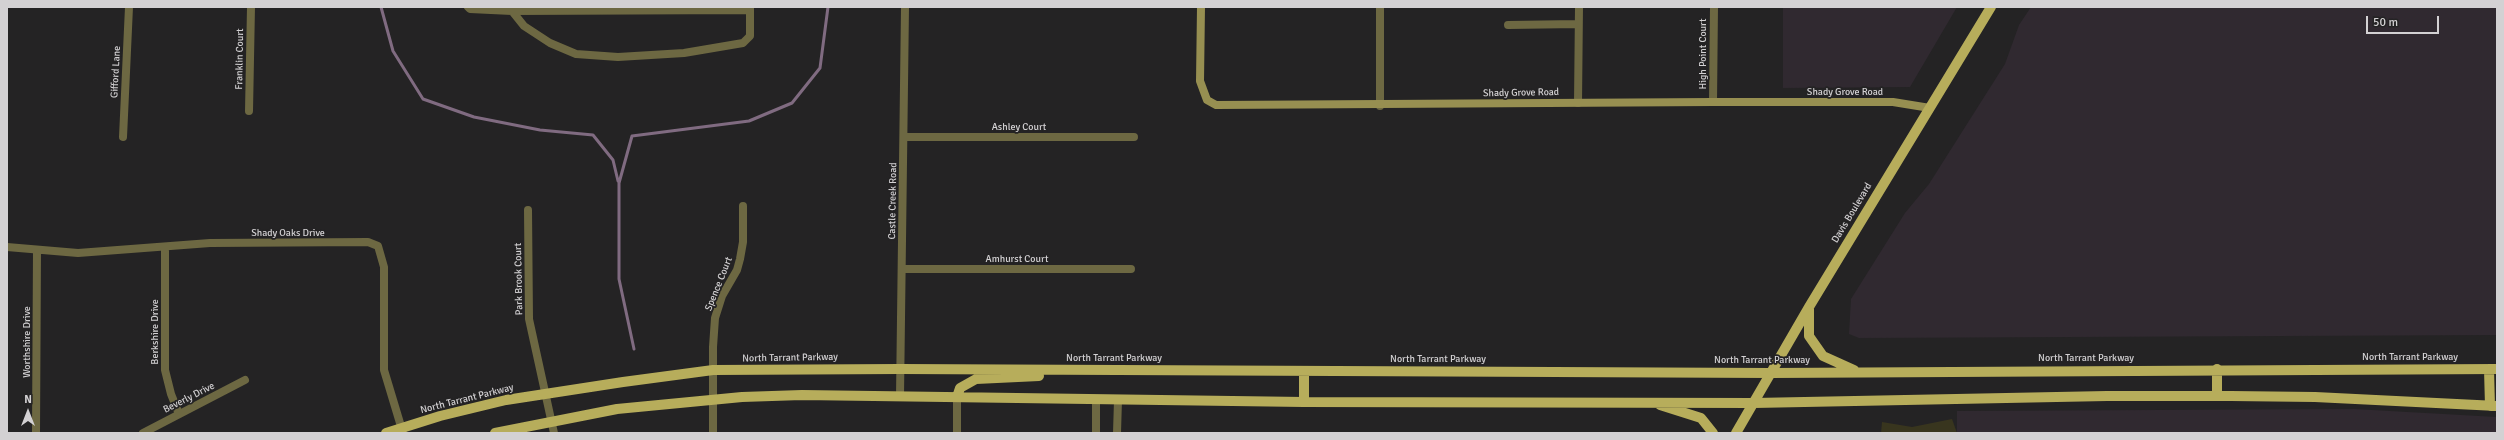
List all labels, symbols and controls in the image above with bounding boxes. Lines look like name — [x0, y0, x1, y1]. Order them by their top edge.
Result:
scale bar — [2368, 8, 2441, 34]
text: 50 m — [2373, 15, 2398, 30]
street label: High Point Court — [1697, 19, 1709, 89]
street label: Franklin Court — [233, 28, 247, 90]
street label: Gifford Lane — [109, 46, 123, 98]
street label: Shady Grove Road — [1483, 86, 1559, 100]
street label: Shady Grove Road — [1807, 86, 1883, 98]
street label: Ashley Court — [992, 121, 1046, 133]
street label: Castle Creek Road — [886, 162, 900, 240]
street label: Davis Boulevard — [1829, 181, 1875, 245]
street label: Shady Oaks Drive — [251, 227, 325, 239]
street label: Park Brook Court — [512, 243, 526, 315]
street label: Amhurst Court — [986, 253, 1048, 265]
street label: Spence Court — [703, 255, 735, 313]
street label: Berkshire Drive — [149, 299, 161, 365]
street label: Worthshire Drive — [21, 306, 33, 378]
street label: North Tarrant Parkway — [742, 351, 838, 365]
street label: North Tarrant Parkway — [2362, 351, 2458, 363]
street label: North Tarrant Parkway — [1066, 352, 1162, 364]
street label: North Tarrant Parkway — [2038, 352, 2134, 364]
street label: North Tarrant Parkway — [1390, 353, 1486, 365]
street label: North Tarrant Parkway — [1714, 354, 1810, 366]
street label: Beverly Drive — [161, 380, 217, 416]
street label: North Tarrant Parkway — [419, 382, 515, 416]
north arrow — [8, 392, 48, 432]
text: N — [24, 393, 32, 406]

